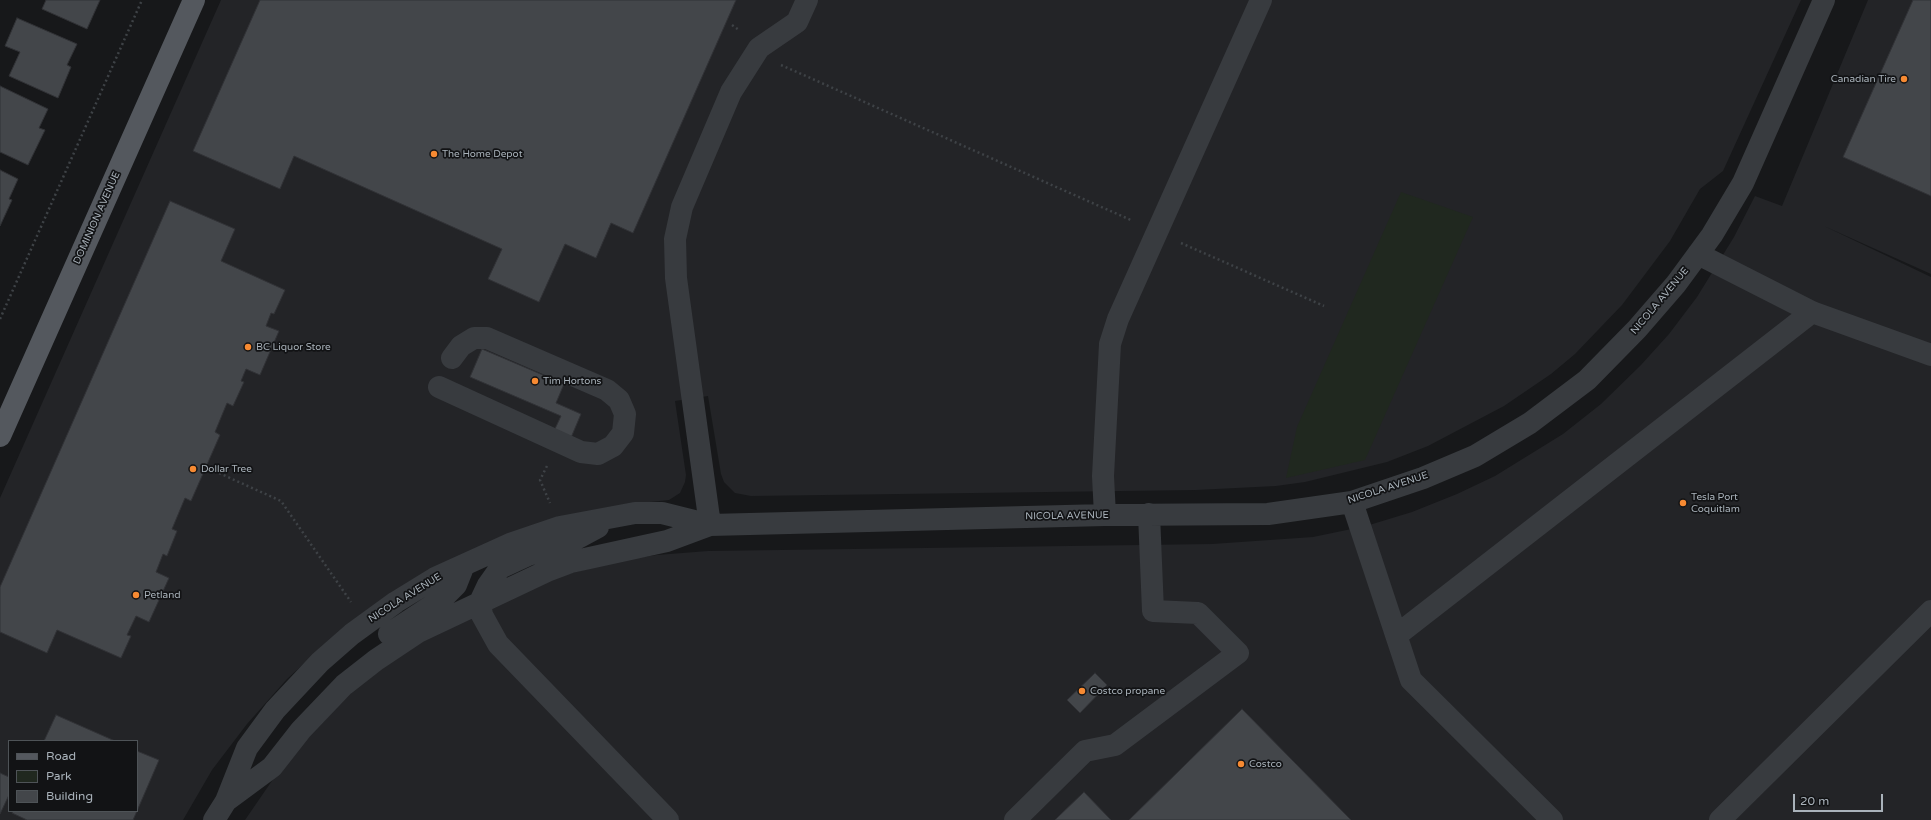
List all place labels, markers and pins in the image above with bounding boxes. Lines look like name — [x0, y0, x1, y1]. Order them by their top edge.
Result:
place label: Canadian Tire — [1831, 73, 1896, 85]
marker: Canadian Tire — [1899, 74, 1909, 84]
place label: The Home Depot — [442, 148, 522, 160]
marker: The Home Depot — [429, 149, 439, 159]
place label: BC Liquor Store — [256, 341, 331, 353]
marker: BC Liquor Store — [243, 342, 253, 352]
place label: Tim Hortons — [543, 375, 601, 387]
marker: Tim Hortons — [530, 376, 540, 386]
place label: Dollar Tree — [201, 463, 252, 475]
marker: Dollar Tree — [188, 464, 198, 474]
place label: Tesla Port Coquitlam — [1691, 491, 1740, 514]
marker: Tesla Port Coquitlam — [1678, 498, 1688, 508]
place label: Petland — [144, 589, 181, 601]
marker: Petland — [131, 590, 141, 600]
place label: Costco propane — [1090, 685, 1165, 697]
marker: Costco propane — [1077, 686, 1087, 696]
place label: Costco — [1249, 758, 1282, 770]
marker: Costco — [1236, 759, 1246, 769]

